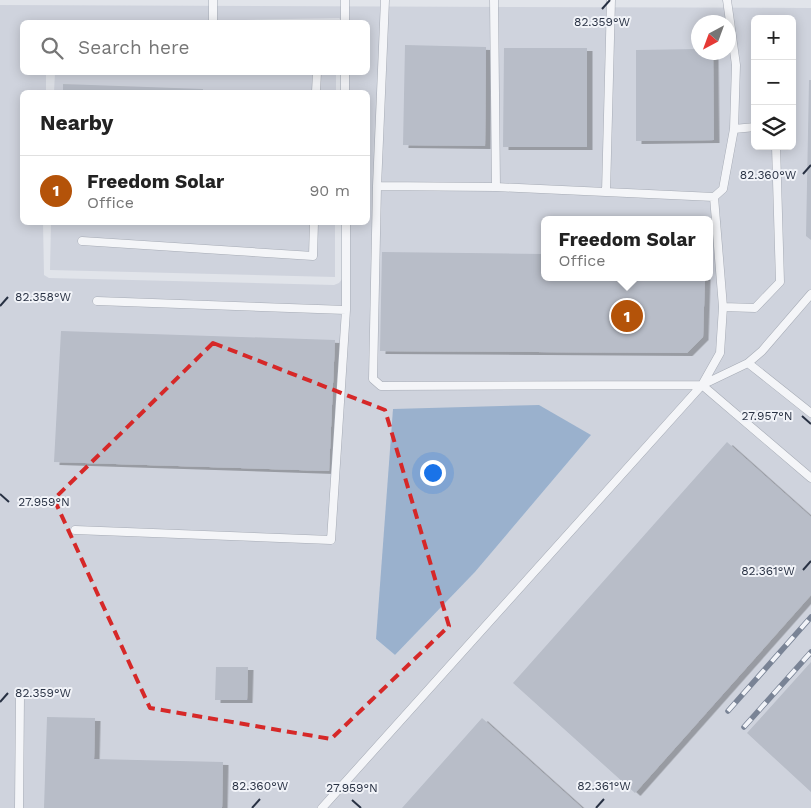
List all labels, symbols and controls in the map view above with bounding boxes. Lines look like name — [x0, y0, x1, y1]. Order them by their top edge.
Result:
text: 82.359°W — [574, 15, 630, 29]
north arrow — [691, 15, 736, 60]
map controls — [751, 15, 796, 150]
button: + — [751, 15, 796, 60]
search box — [20, 20, 370, 75]
icon: search — [38, 34, 66, 62]
text: Search here — [78, 36, 189, 59]
button: − — [751, 60, 796, 105]
button: layers — [751, 105, 796, 150]
text: Nearby — [40, 110, 113, 135]
text: 82.360°W — [740, 168, 797, 182]
text: Freedom Solar — [87, 170, 224, 193]
text: 1 — [53, 181, 59, 200]
text: 90 m — [309, 181, 350, 200]
text: Office — [87, 193, 134, 212]
popup — [541, 216, 713, 281]
text: Freedom Solar — [558, 228, 696, 251]
text: Office — [558, 251, 605, 270]
text: 82.358°W — [15, 290, 71, 304]
pin: 1 — [611, 297, 643, 335]
text: 27.957°N — [742, 409, 792, 423]
your location — [420, 460, 446, 486]
text: 27.959°N — [18, 495, 70, 509]
text: 82.361°W — [741, 564, 795, 578]
text: 82.359°W — [15, 686, 71, 700]
text: 82.360°W — [232, 779, 289, 793]
text: 82.361°W — [577, 779, 631, 793]
text: 27.959°N — [326, 781, 378, 795]

